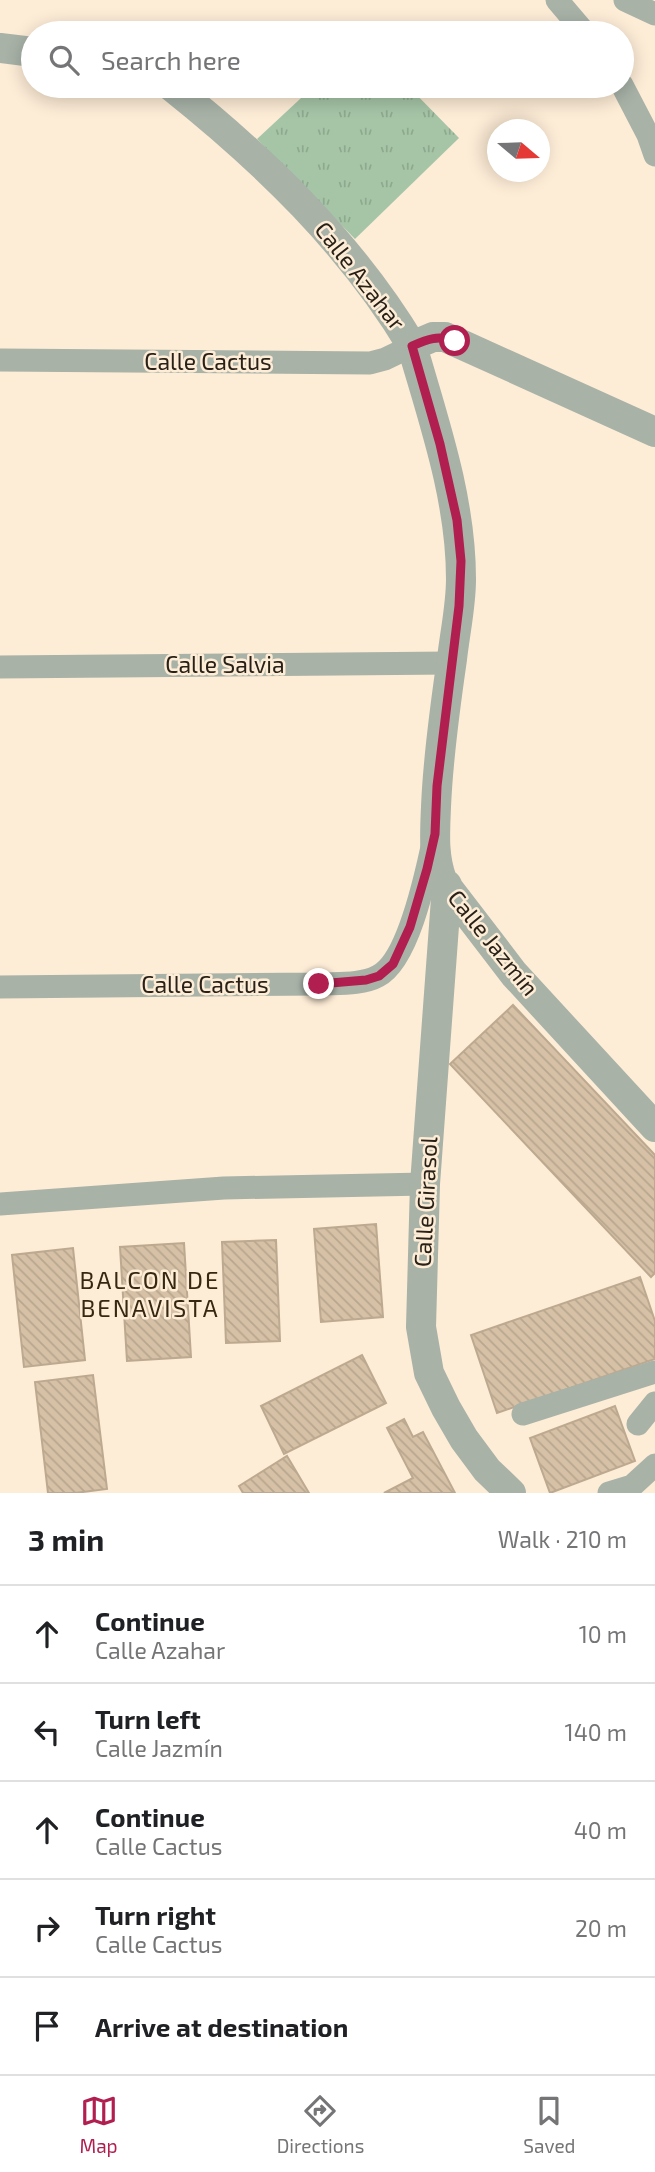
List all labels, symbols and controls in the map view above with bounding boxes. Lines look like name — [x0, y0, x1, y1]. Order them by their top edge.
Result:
search box — [21, 21, 634, 98]
icon: search — [45, 41, 83, 79]
text: Search here — [101, 44, 241, 75]
north arrow — [487, 119, 550, 182]
street label: Calle Azahar — [310, 215, 412, 335]
route start — [439, 325, 470, 356]
street label: Calle Cactus — [144, 347, 272, 375]
street label: Calle Salvia — [165, 650, 285, 678]
street label: Calle Jazmín — [443, 884, 545, 1001]
route end — [303, 968, 334, 999]
street label: Calle Cactus — [141, 970, 269, 998]
street label: Calle Girasol — [408, 1136, 442, 1268]
district label: BALCON DE BENAVISTA — [80, 1265, 220, 1322]
text: 3 min — [28, 1521, 104, 1557]
text: Walk · 210 m — [498, 1525, 627, 1553]
text: Continue — [95, 1605, 205, 1636]
icon: ahead — [28, 1615, 66, 1653]
text: 10 m — [579, 1620, 627, 1648]
text: Calle Azahar — [95, 1636, 225, 1664]
text: Turn left — [95, 1703, 201, 1734]
icon: left — [28, 1713, 66, 1751]
text: 140 m — [565, 1718, 627, 1746]
text: Calle Jazmín — [95, 1734, 223, 1762]
text: Continue — [95, 1801, 205, 1832]
icon: ahead — [28, 1811, 66, 1849]
text: 40 m — [574, 1816, 627, 1844]
text: Calle Cactus — [95, 1832, 222, 1860]
text: Turn right — [95, 1899, 216, 1930]
icon: right — [28, 1909, 66, 1947]
text: 20 m — [575, 1914, 627, 1942]
text: Calle Cactus — [95, 1930, 222, 1958]
icon: arrive — [28, 2007, 66, 2045]
text: Arrive at destination — [95, 2011, 348, 2042]
tab: Map — [80, 2092, 118, 2157]
tab: Directions — [277, 2092, 364, 2157]
tab: Saved — [523, 2092, 575, 2157]

